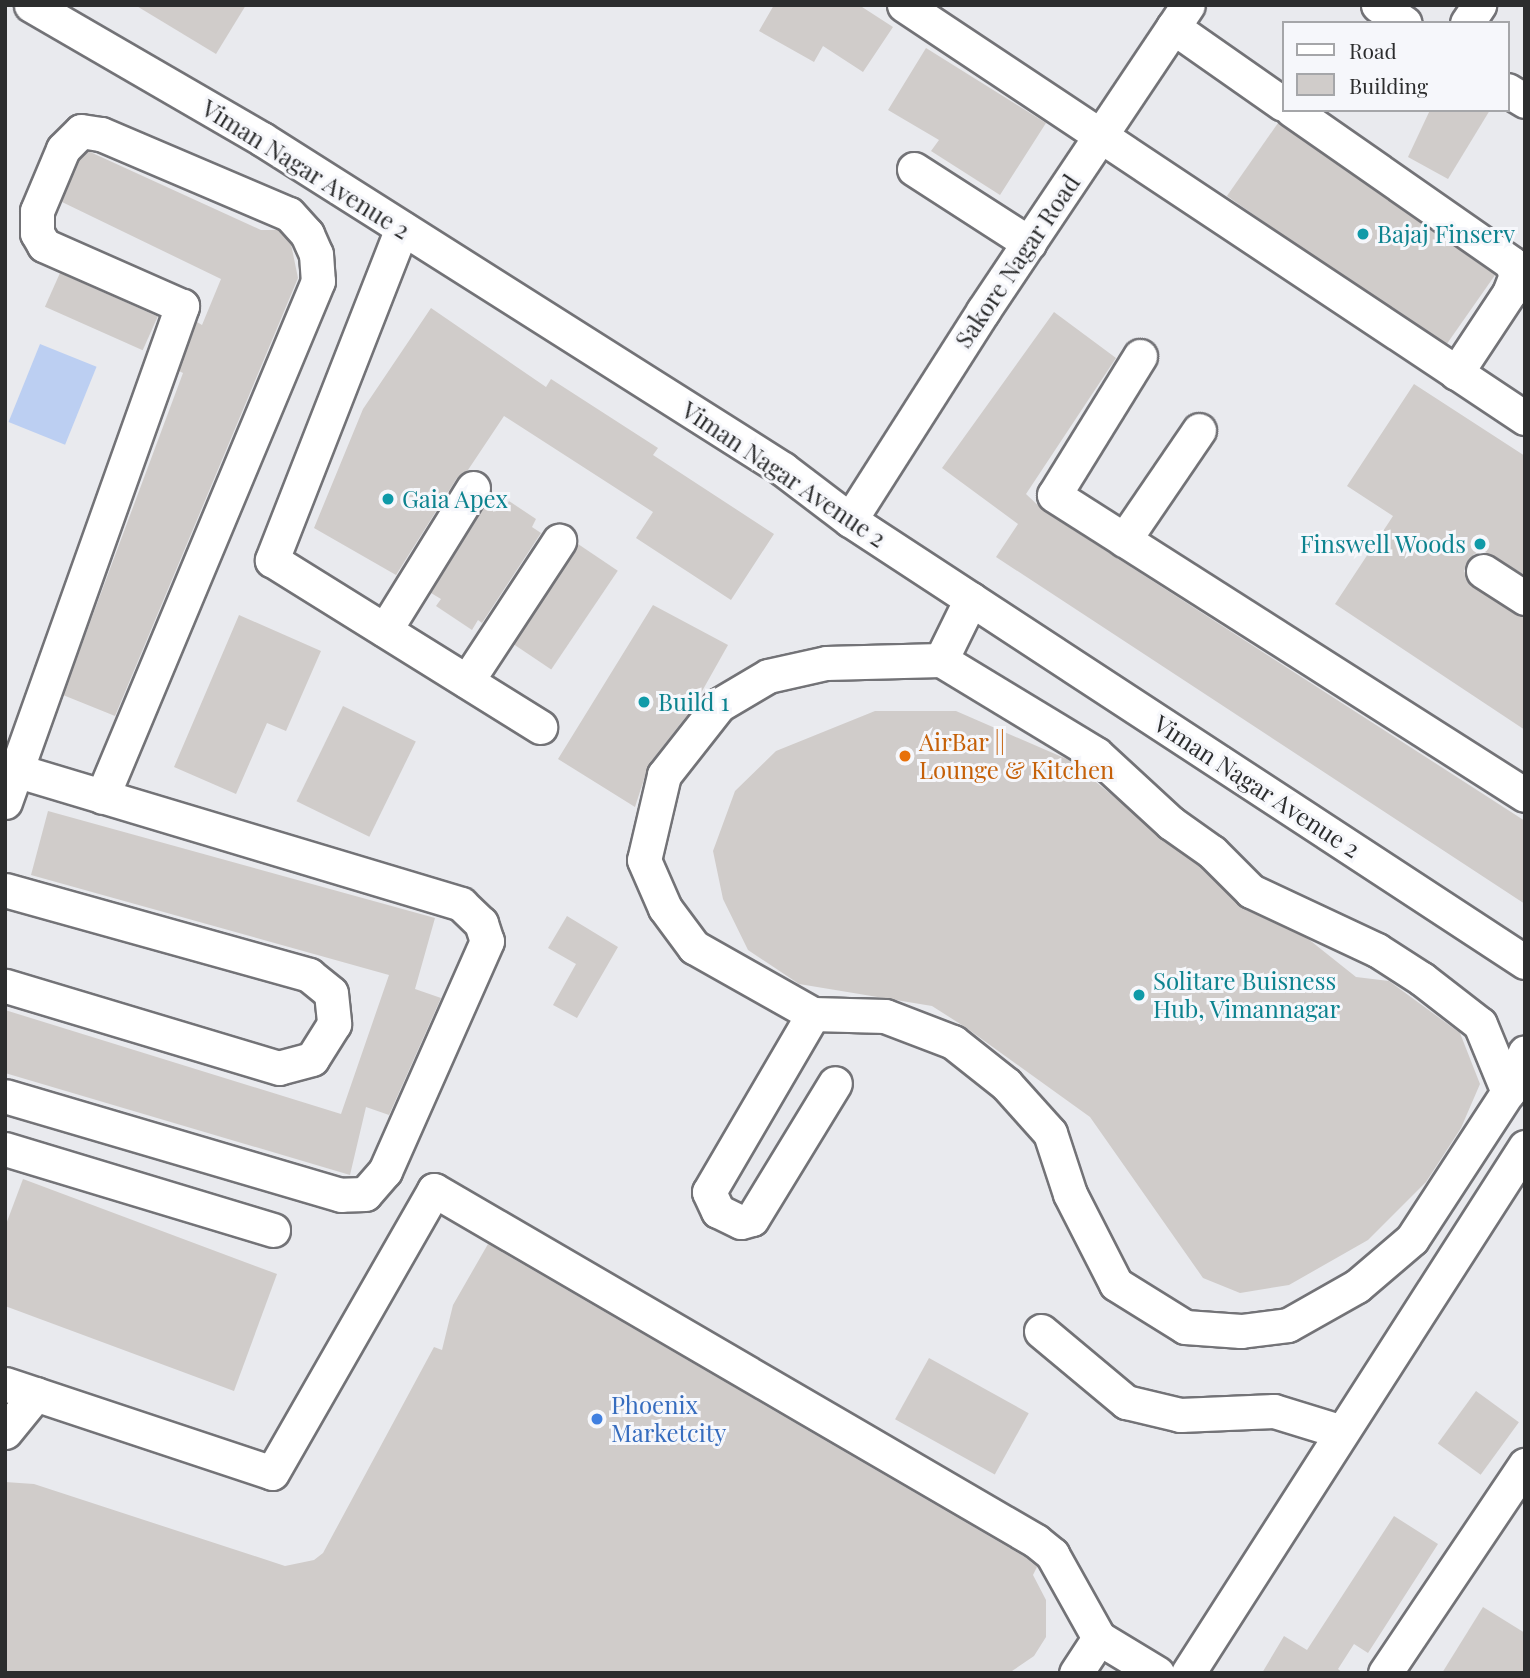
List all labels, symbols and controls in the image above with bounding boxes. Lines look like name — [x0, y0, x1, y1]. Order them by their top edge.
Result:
legend — [1282, 21, 1509, 112]
text: Road — [1349, 36, 1397, 64]
text: Building — [1349, 71, 1428, 99]
street label: Viman Nagar Avenue 2 — [196, 93, 416, 245]
street label: Sakore Nagar Road — [948, 169, 1086, 353]
place label: Bajaj Finserv — [1377, 220, 1515, 248]
marker: Bajaj Finserv — [1355, 226, 1371, 242]
street label: Viman Nagar Avenue 2 — [676, 395, 892, 553]
place label: Gaia Apex — [402, 485, 509, 513]
marker: Gaia Apex — [380, 491, 396, 507]
place label: Finswell Woods — [1299, 530, 1466, 558]
marker: Finswell Woods — [1472, 536, 1488, 552]
place label: Build 1 — [658, 688, 729, 716]
marker: Build 1 — [636, 694, 652, 710]
street label: Viman Nagar Avenue 2 — [1148, 708, 1366, 864]
place label: AirBar || Lounge & Kitchen — [919, 728, 1114, 784]
marker: AirBar || Lounge & Kitchen — [897, 748, 913, 764]
place label: Solitare Buisness Hub, Vimannagar — [1153, 967, 1341, 1023]
marker: Solitare Buisness Hub, Vimannagar — [1131, 987, 1147, 1003]
place label: Phoenix Marketcity — [611, 1391, 726, 1447]
marker: Phoenix Marketcity — [589, 1411, 605, 1427]

